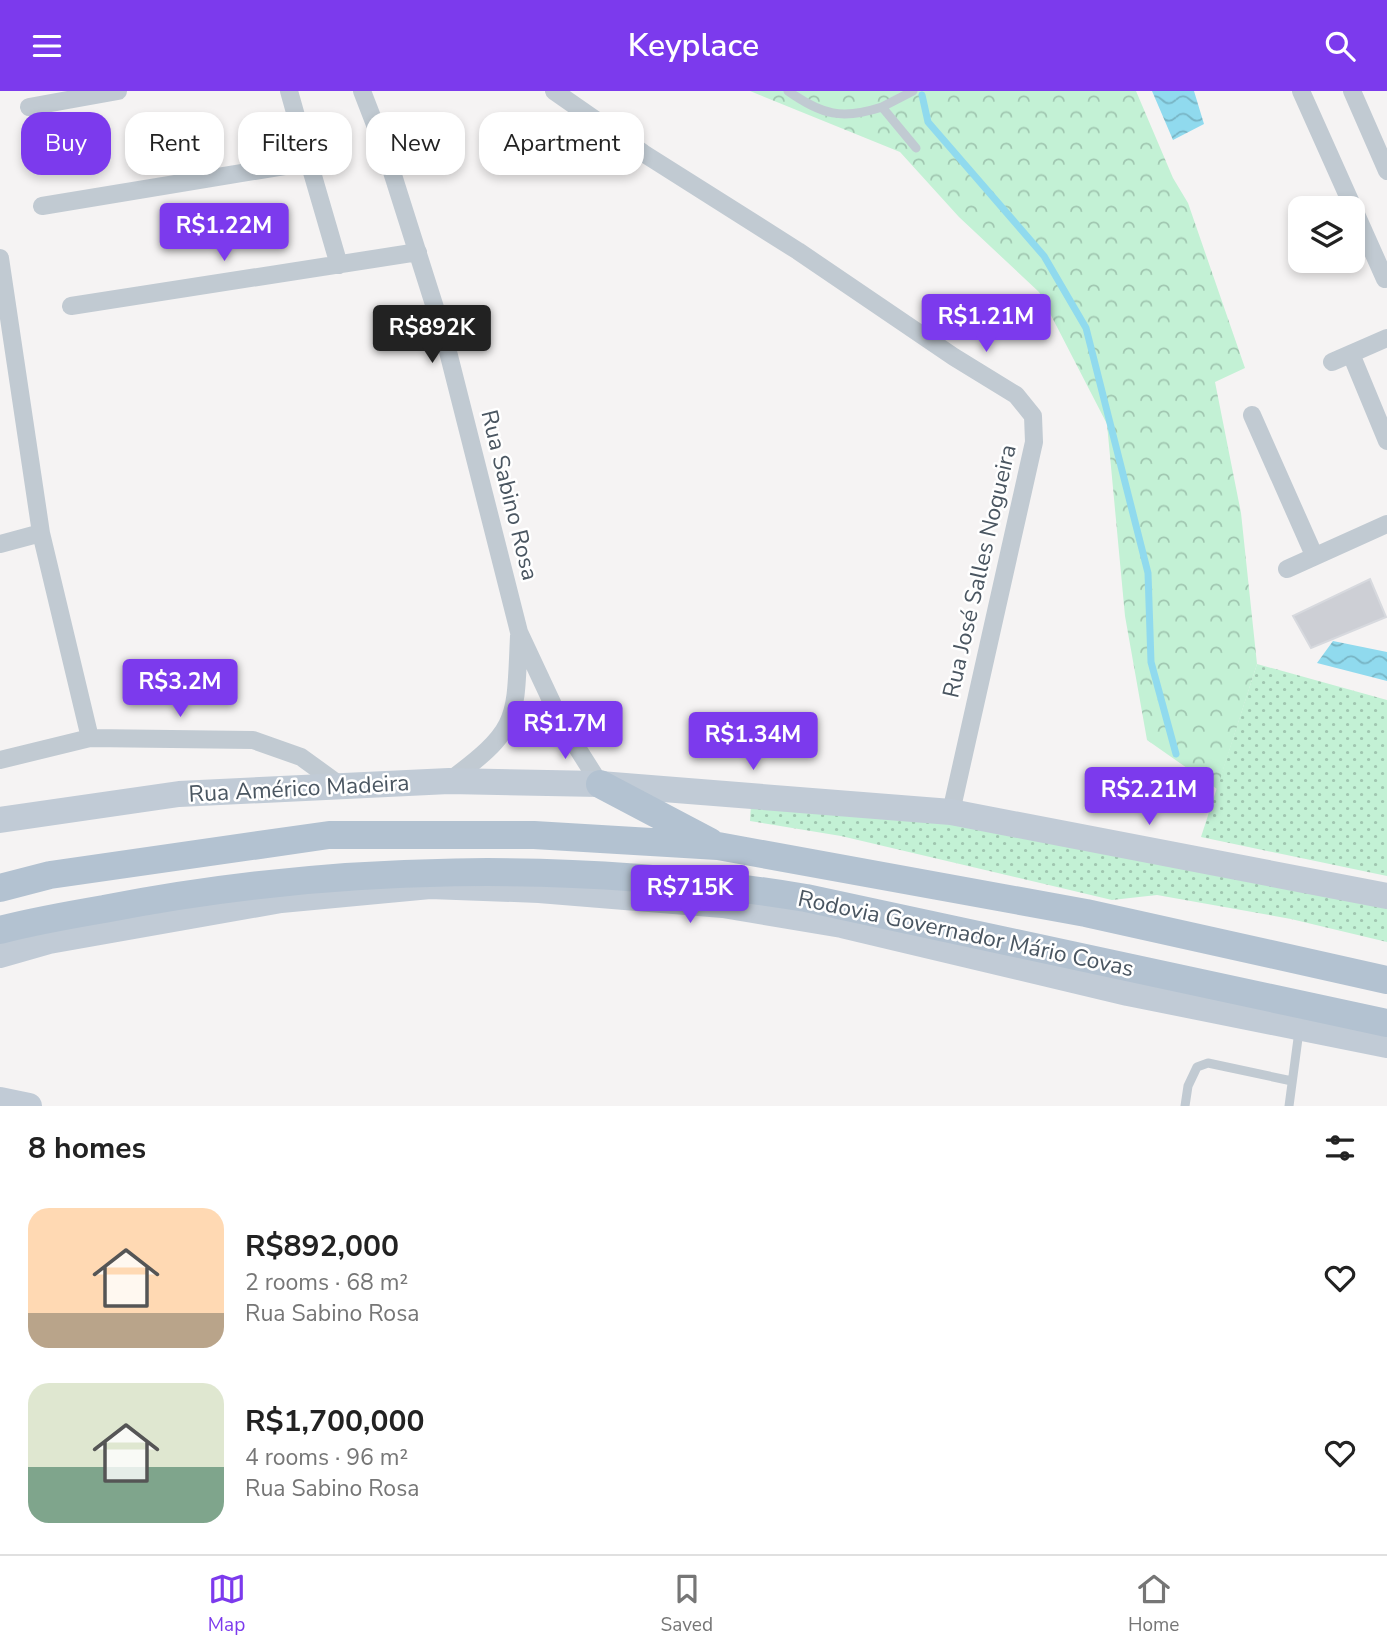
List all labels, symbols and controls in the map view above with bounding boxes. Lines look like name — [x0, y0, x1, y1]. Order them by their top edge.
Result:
text: Keyplace — [628, 24, 759, 67]
icon: menu — [28, 27, 66, 65]
icon: search — [1321, 27, 1359, 65]
chip: Buy — [21, 112, 111, 175]
chip: Rent — [125, 112, 224, 175]
chip: Filters — [238, 112, 352, 175]
chip: New — [366, 112, 465, 175]
chip: Apartment — [479, 112, 644, 175]
map controls — [1288, 196, 1365, 273]
button: layers — [1288, 196, 1365, 273]
pin: R$1.22M — [159, 204, 289, 263]
text: R$1.22M — [176, 210, 272, 241]
pin: R$1.21M — [921, 295, 1051, 354]
text: R$1.21M — [938, 301, 1034, 332]
pin: R$892K — [375, 306, 489, 365]
text: R$892K — [389, 312, 475, 343]
street label: Rua Sabino Rosa — [473, 407, 546, 583]
street label: Rua José Salles Nogueira — [935, 441, 1024, 701]
pin: R$3.2M — [123, 659, 237, 719]
text: R$3.2M — [139, 666, 221, 697]
pin: R$1.7M — [508, 701, 622, 761]
text: R$1.7M — [524, 708, 606, 739]
pin: R$1.34M — [688, 713, 818, 772]
text: R$1.34M — [705, 719, 801, 750]
street label: Rua Américo Madeira — [188, 767, 410, 810]
pin: R$2.21M — [1084, 767, 1214, 827]
text: R$2.21M — [1101, 774, 1197, 805]
pin: R$715K — [633, 865, 747, 925]
text: R$715K — [647, 872, 733, 903]
street label: Rodovia Governador Mário Covas — [795, 883, 1137, 984]
text: 8 homes — [28, 1128, 146, 1169]
icon: filters — [1321, 1129, 1359, 1167]
text: R$892,000 — [245, 1226, 399, 1267]
icon: home — [84, 1236, 168, 1320]
icon: heart — [1321, 1259, 1359, 1297]
text: 2 rooms · 68 m² — [245, 1267, 408, 1298]
text: Rua Sabino Rosa — [245, 1298, 419, 1329]
text: R$1,700,000 — [245, 1401, 424, 1442]
icon: home — [84, 1411, 168, 1495]
icon: heart — [1321, 1434, 1359, 1472]
text: 4 rooms · 96 m² — [245, 1442, 408, 1473]
text: Rua Sabino Rosa — [245, 1473, 419, 1504]
tab: Map — [208, 1570, 246, 1638]
tab: Saved — [661, 1570, 713, 1638]
tab: Home — [1128, 1570, 1179, 1638]

